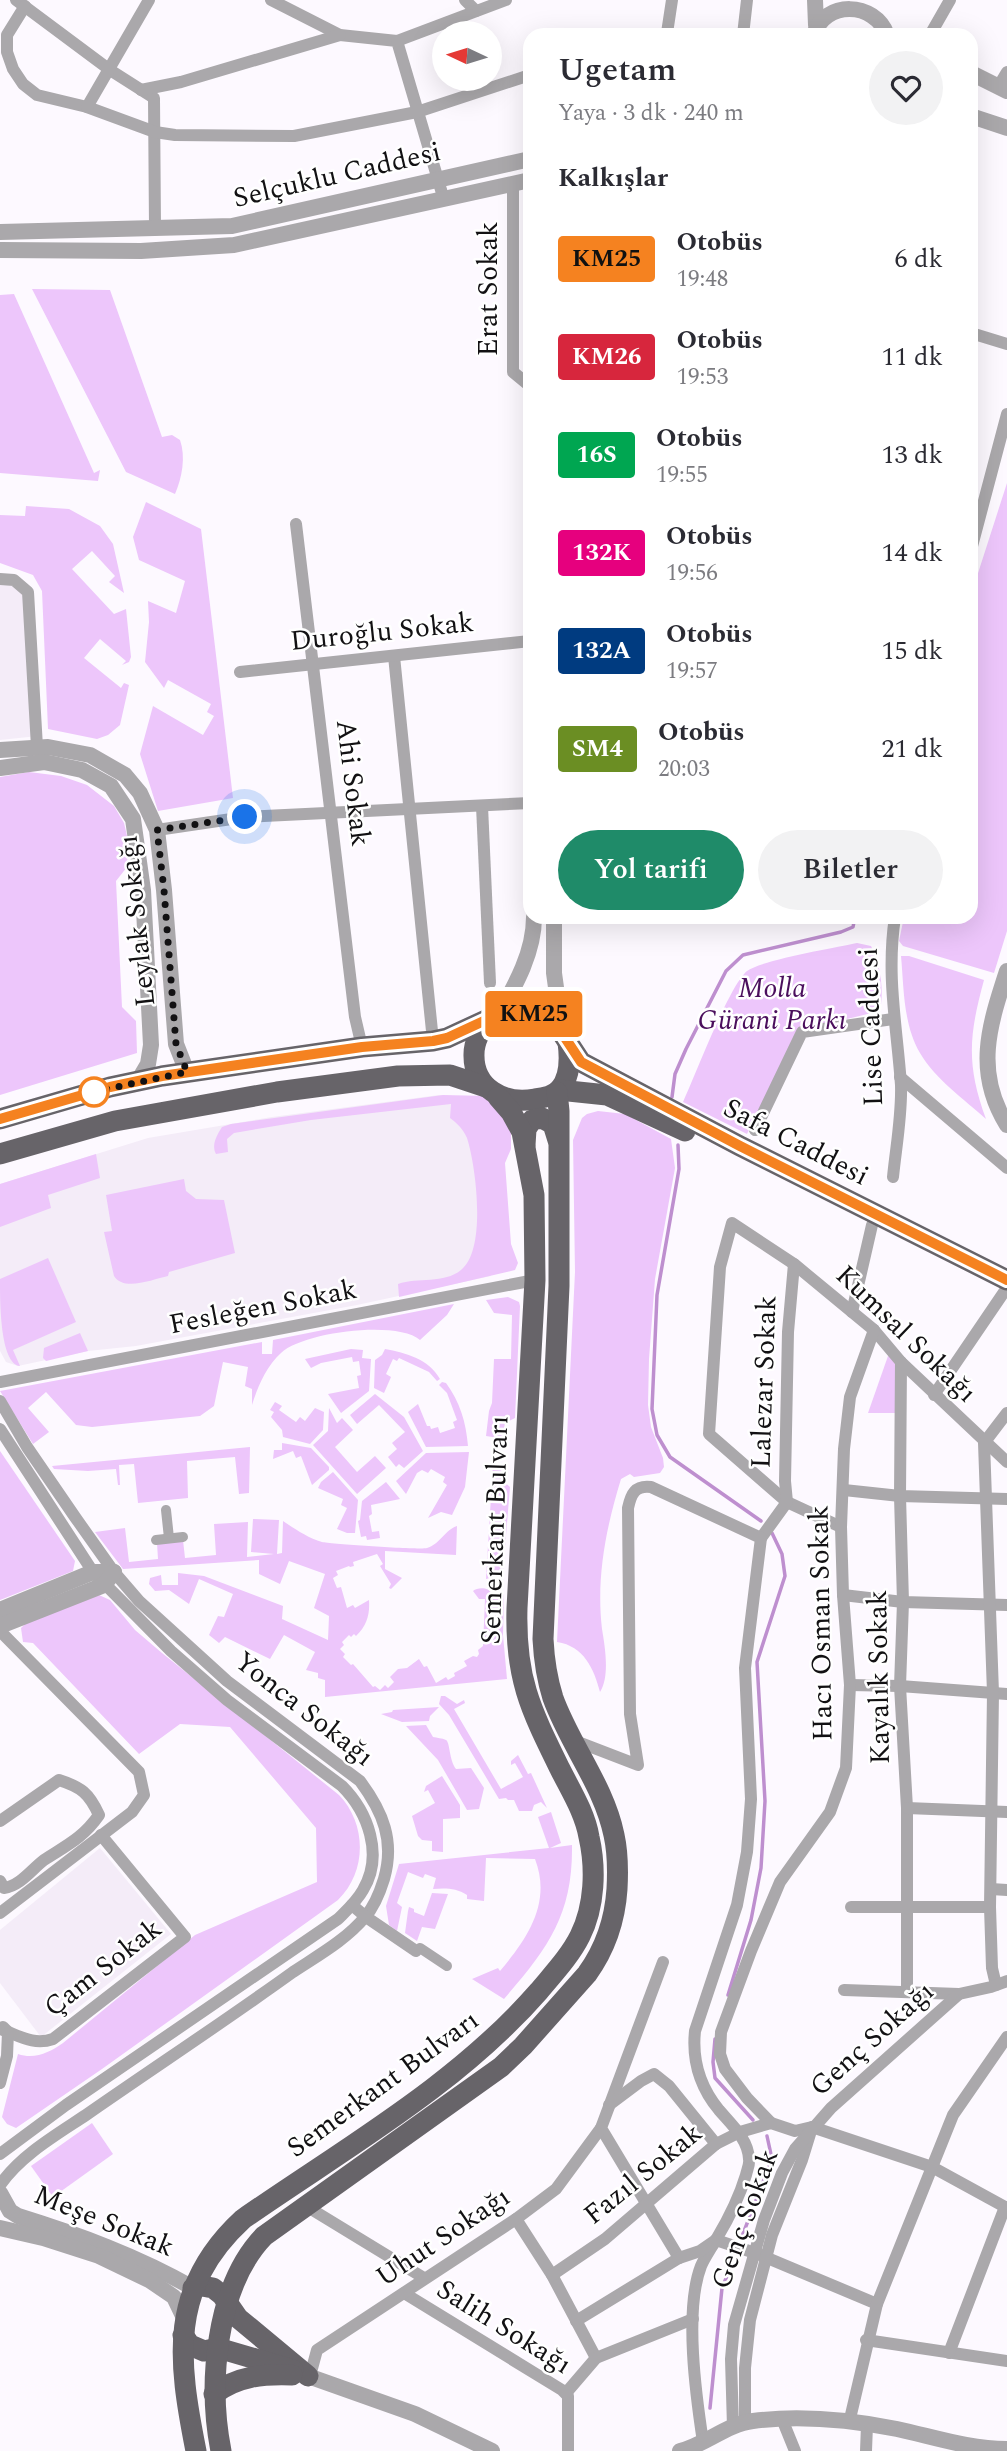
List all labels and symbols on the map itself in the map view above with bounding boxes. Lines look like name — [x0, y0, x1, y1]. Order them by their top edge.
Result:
north arrow — [432, 21, 502, 91]
street label: Selçuklu Caddesi — [229, 130, 445, 220]
street label: Erat Sokak — [467, 221, 510, 357]
street label: Duroğlu Sokak — [288, 601, 476, 663]
street label: Ahi Sokak — [324, 717, 382, 849]
your location — [227, 799, 262, 834]
street label: Leylak Sokağı — [107, 833, 167, 1009]
street label: Lise Caddesi — [847, 947, 895, 1107]
park label: Molla Gürani Parkı — [697, 967, 847, 1042]
line badge: KM25 — [485, 991, 583, 1037]
unlabelled marker — [79, 1077, 109, 1107]
street label: Safa Caddesi — [715, 1087, 877, 1197]
street label: Kumsal Sokağı — [825, 1255, 987, 1413]
street label: Fesleğen Sokak — [165, 1268, 361, 1346]
street label: Lalezar Sokak — [739, 1295, 789, 1469]
street label: Semerkant Bulvarı — [470, 1415, 520, 1645]
street label: Hacı Osman Sokak — [797, 1505, 845, 1741]
street label: Kayalık Sokak — [856, 1589, 902, 1765]
street label: Yonca Sokağı — [225, 1641, 383, 1777]
street label: Çam Sokak — [35, 1908, 171, 2028]
street label: Genç Sokağı — [800, 1971, 944, 2107]
street label: Semerkant Bulvarı — [278, 1999, 488, 2169]
street label: Fazıl Sokak — [574, 2112, 712, 2236]
street label: Genç Sokak — [700, 2143, 790, 2295]
street label: Meşe Sokak — [27, 2173, 181, 2269]
street label: Uhut Sokağı — [367, 2176, 519, 2298]
street label: Salih Sokağı — [428, 2268, 580, 2386]

